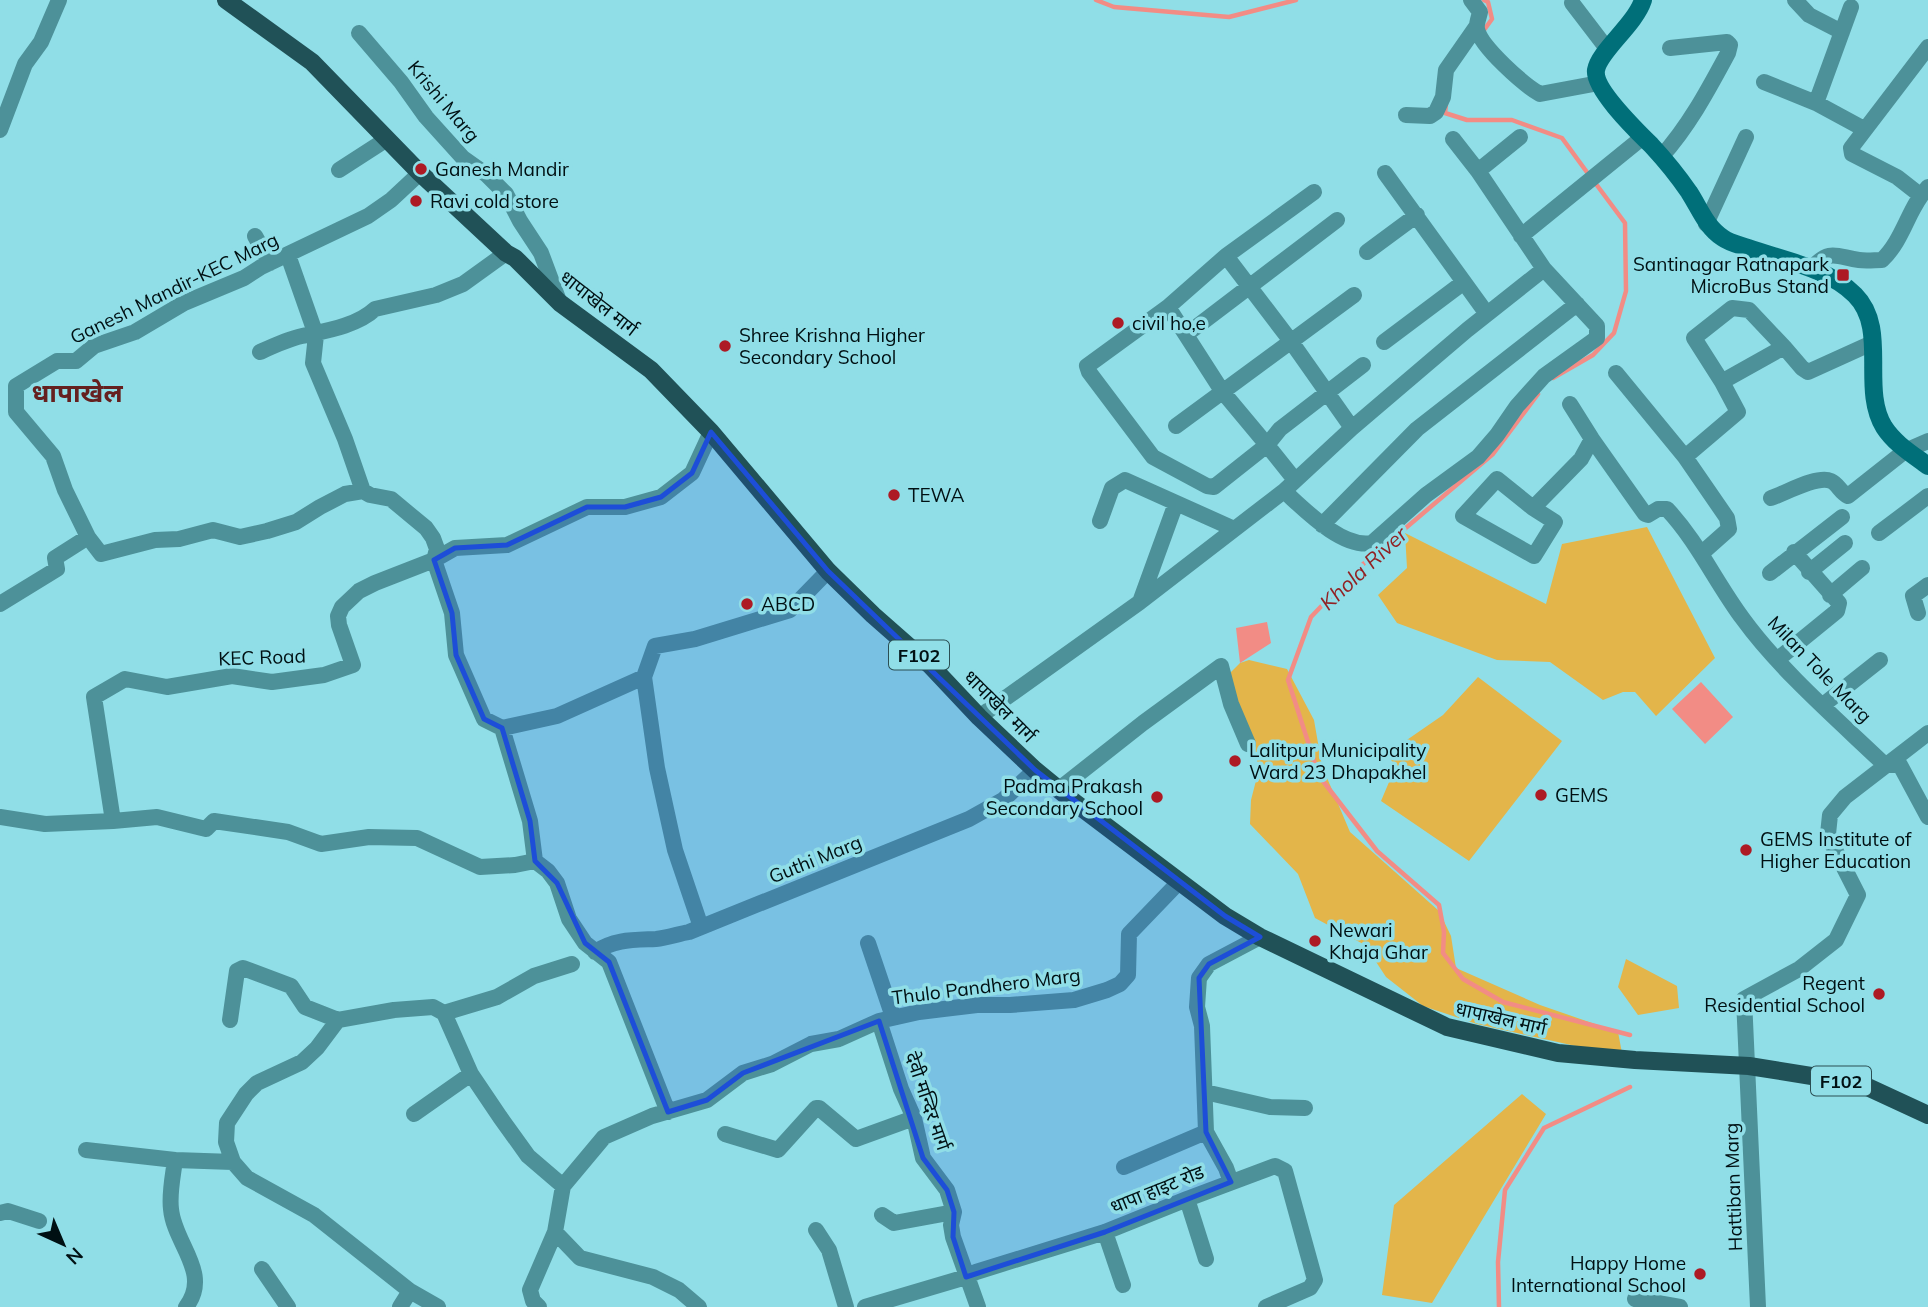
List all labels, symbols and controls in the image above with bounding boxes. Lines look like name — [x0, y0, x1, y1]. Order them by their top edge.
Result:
street label: Krishi Marg — [403, 55, 485, 147]
place label: Ganesh Mandir — [435, 157, 569, 181]
marker: Ganesh Mandir — [413, 161, 429, 177]
place label: Ravi cold store — [430, 189, 559, 213]
marker: Ravi cold store — [408, 193, 424, 209]
street label: Ganesh Mandir-KEC Marg — [66, 227, 282, 349]
place label: Santinagar Ratnapark MicroBus Stand — [1633, 252, 1829, 298]
street label: धापाखेल मार्ग — [555, 265, 644, 342]
marker: Santinagar Ratnapark MicroBus Stand — [1835, 267, 1851, 283]
place label: civil ho,e — [1132, 311, 1206, 335]
marker: civil ho,e — [1110, 315, 1126, 331]
place label: Shree Krishna Higher Secondary School — [739, 323, 925, 369]
marker: Shree Krishna Higher Secondary School — [717, 338, 733, 354]
district label: धापाखेल — [31, 376, 123, 409]
place label: TEWA — [908, 483, 965, 507]
marker: TEWA — [886, 487, 902, 503]
water label: Khola River — [1314, 520, 1413, 615]
place label: ABCD — [761, 592, 815, 616]
marker: ABCD — [739, 596, 755, 612]
street label: Milan Tole Marg — [1763, 611, 1877, 727]
road number: F102 — [889, 640, 949, 670]
street label: KEC Road — [218, 643, 306, 671]
street label: धापाखेल मार्ग — [959, 665, 1042, 748]
place label: Lalitpur Municipality Ward 23 Dhapakhel — [1249, 738, 1427, 784]
marker: Lalitpur Municipality Ward 23 Dhapakhel — [1227, 753, 1243, 769]
place label: Padma Prakash Secondary School — [986, 774, 1143, 820]
place label: GEMS — [1555, 783, 1608, 807]
marker: GEMS — [1533, 787, 1549, 803]
marker: Padma Prakash Secondary School — [1149, 789, 1165, 805]
place label: GEMS Institute of Higher Education — [1760, 827, 1912, 873]
street label: Guthi Marg — [765, 830, 865, 888]
marker: GEMS Institute of Higher Education — [1738, 842, 1754, 858]
place label: Newari Khaja Ghar — [1329, 918, 1428, 964]
marker: Newari Khaja Ghar — [1307, 933, 1323, 949]
street label: Thulo Pandhero Marg — [890, 963, 1082, 1009]
place label: Regent Residential School — [1704, 971, 1865, 1017]
marker: Regent Residential School — [1871, 986, 1887, 1002]
street label: धापाखेल मार्ग — [1453, 996, 1550, 1040]
street label: देवी मन्दिर मार्ग — [900, 1049, 956, 1154]
road number: F102 — [1811, 1066, 1871, 1096]
street label: Hattiban Marg — [1719, 1122, 1747, 1252]
street label: धापा हाइट रोड — [1107, 1159, 1208, 1219]
north arrow — [28, 1209, 98, 1279]
text: N — [61, 1243, 88, 1270]
place label: Happy Home International School — [1511, 1251, 1686, 1297]
marker: Happy Home International School — [1692, 1266, 1708, 1282]

